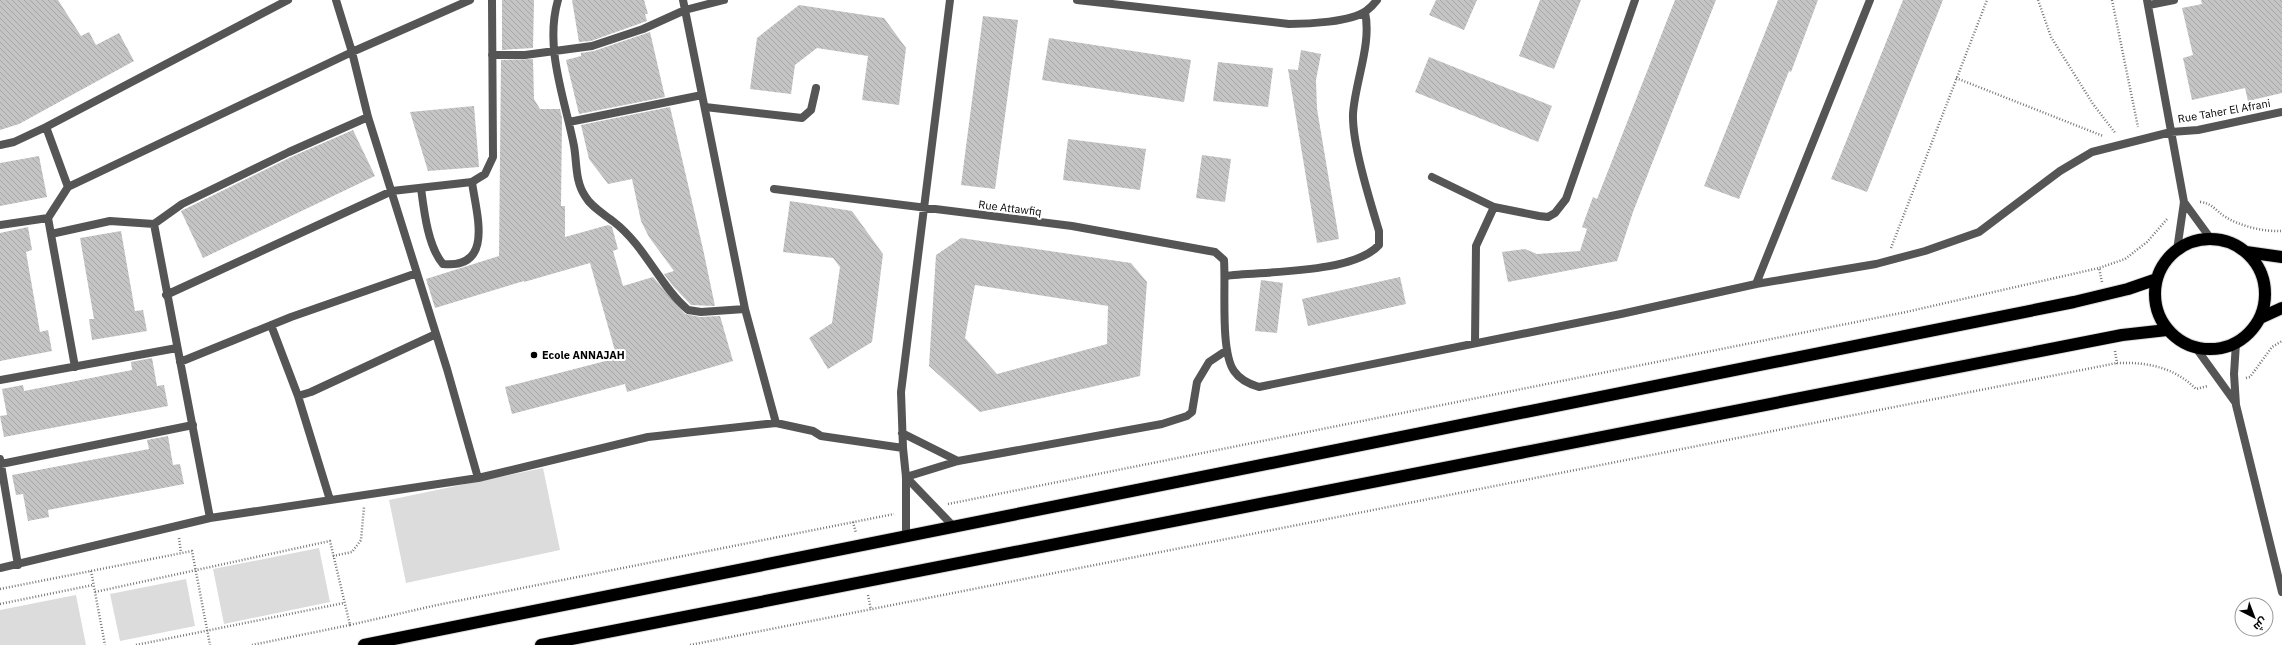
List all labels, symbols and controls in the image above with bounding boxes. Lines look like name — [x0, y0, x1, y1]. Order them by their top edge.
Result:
street label: Rue Taher El Afrani — [2177, 96, 2271, 126]
street label: Rue Attawfiq — [978, 197, 1042, 219]
place label: Ecole ANNAJAH — [542, 348, 625, 362]
marker: Ecole ANNAJAH — [529, 350, 539, 360]
north arrow — [2234, 597, 2274, 637]
text: ش — [2251, 615, 2271, 634]

